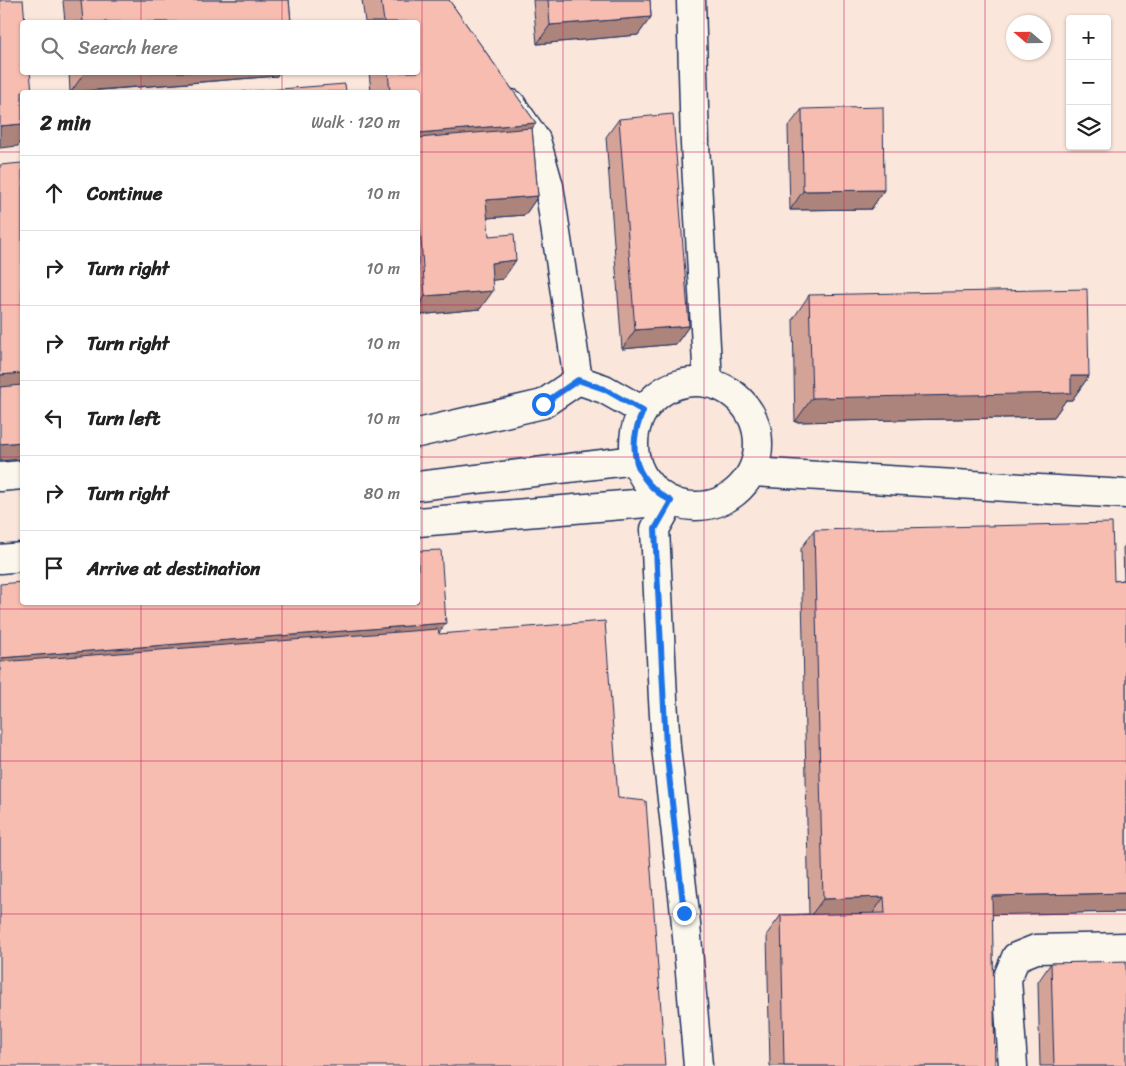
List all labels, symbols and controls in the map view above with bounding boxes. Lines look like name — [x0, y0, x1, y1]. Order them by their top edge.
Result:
north arrow — [1006, 15, 1051, 60]
map controls — [1066, 15, 1111, 150]
button: + — [1066, 15, 1111, 60]
search box — [20, 20, 420, 75]
text: Search here — [78, 31, 178, 64]
icon: search — [38, 34, 66, 62]
button: − — [1066, 60, 1111, 105]
text: 2 min — [40, 104, 91, 142]
button: layers — [1066, 105, 1111, 150]
text: Walk · 120 m — [311, 108, 400, 137]
text: Continue — [87, 177, 163, 210]
icon: ahead — [40, 179, 68, 207]
text: 10 m — [367, 179, 400, 208]
text: Turn right — [87, 252, 169, 285]
icon: right — [40, 254, 68, 282]
text: 10 m — [367, 254, 400, 283]
text: Turn right — [87, 327, 169, 360]
icon: right — [40, 329, 68, 357]
text: 10 m — [367, 329, 400, 358]
route start — [532, 393, 555, 416]
text: Turn left — [87, 402, 160, 435]
icon: left — [40, 404, 68, 432]
text: 10 m — [367, 404, 400, 433]
text: Turn right — [87, 477, 169, 510]
icon: right — [40, 479, 68, 507]
text: 80 m — [364, 479, 400, 508]
text: Arrive at destination — [87, 552, 260, 585]
icon: arrive — [40, 554, 68, 582]
route end — [673, 902, 696, 925]

